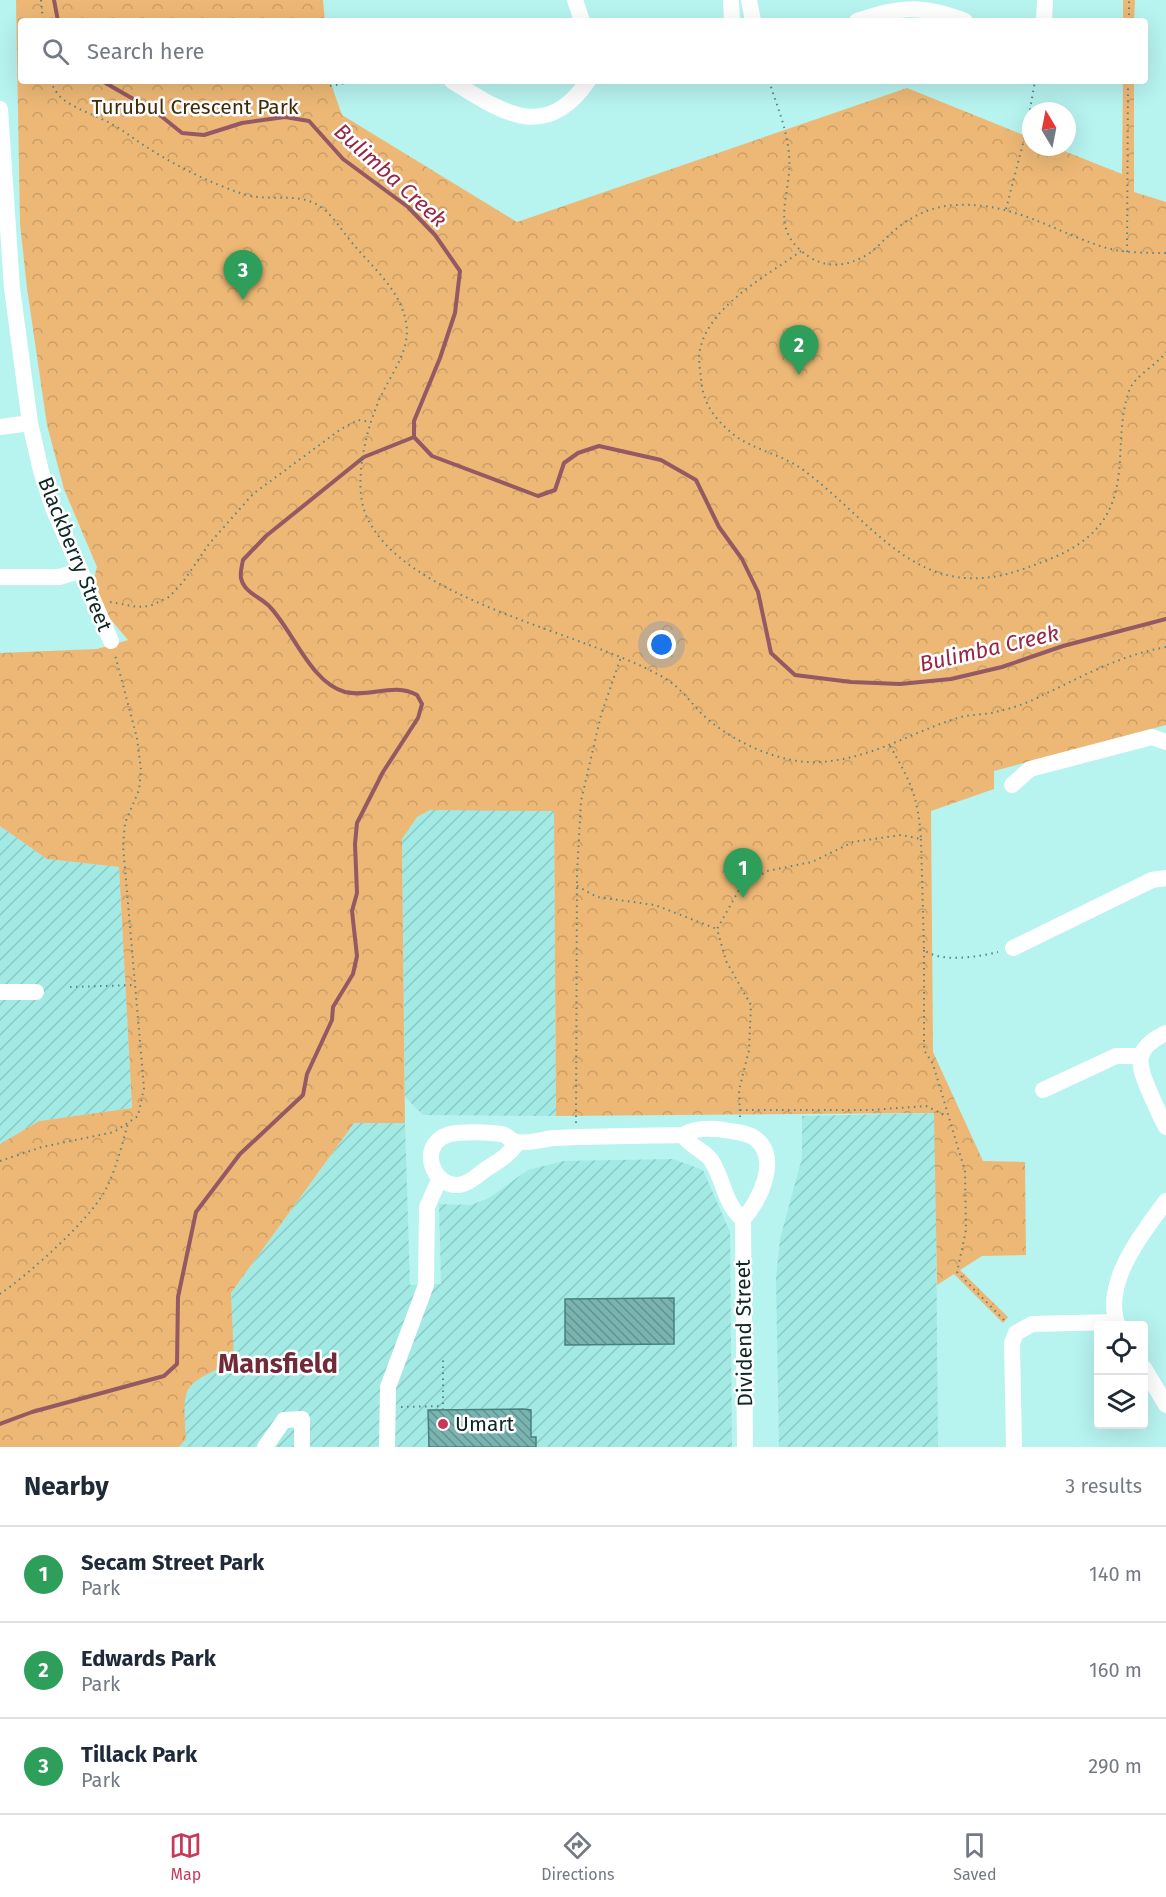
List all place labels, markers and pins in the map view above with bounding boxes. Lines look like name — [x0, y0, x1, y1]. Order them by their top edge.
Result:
pin: 3 — [224, 250, 262, 300]
pin: 2 — [780, 326, 818, 375]
pin: 1 — [724, 848, 762, 898]
place label: Umart — [455, 1411, 514, 1437]
marker: Umart — [436, 1417, 450, 1431]

